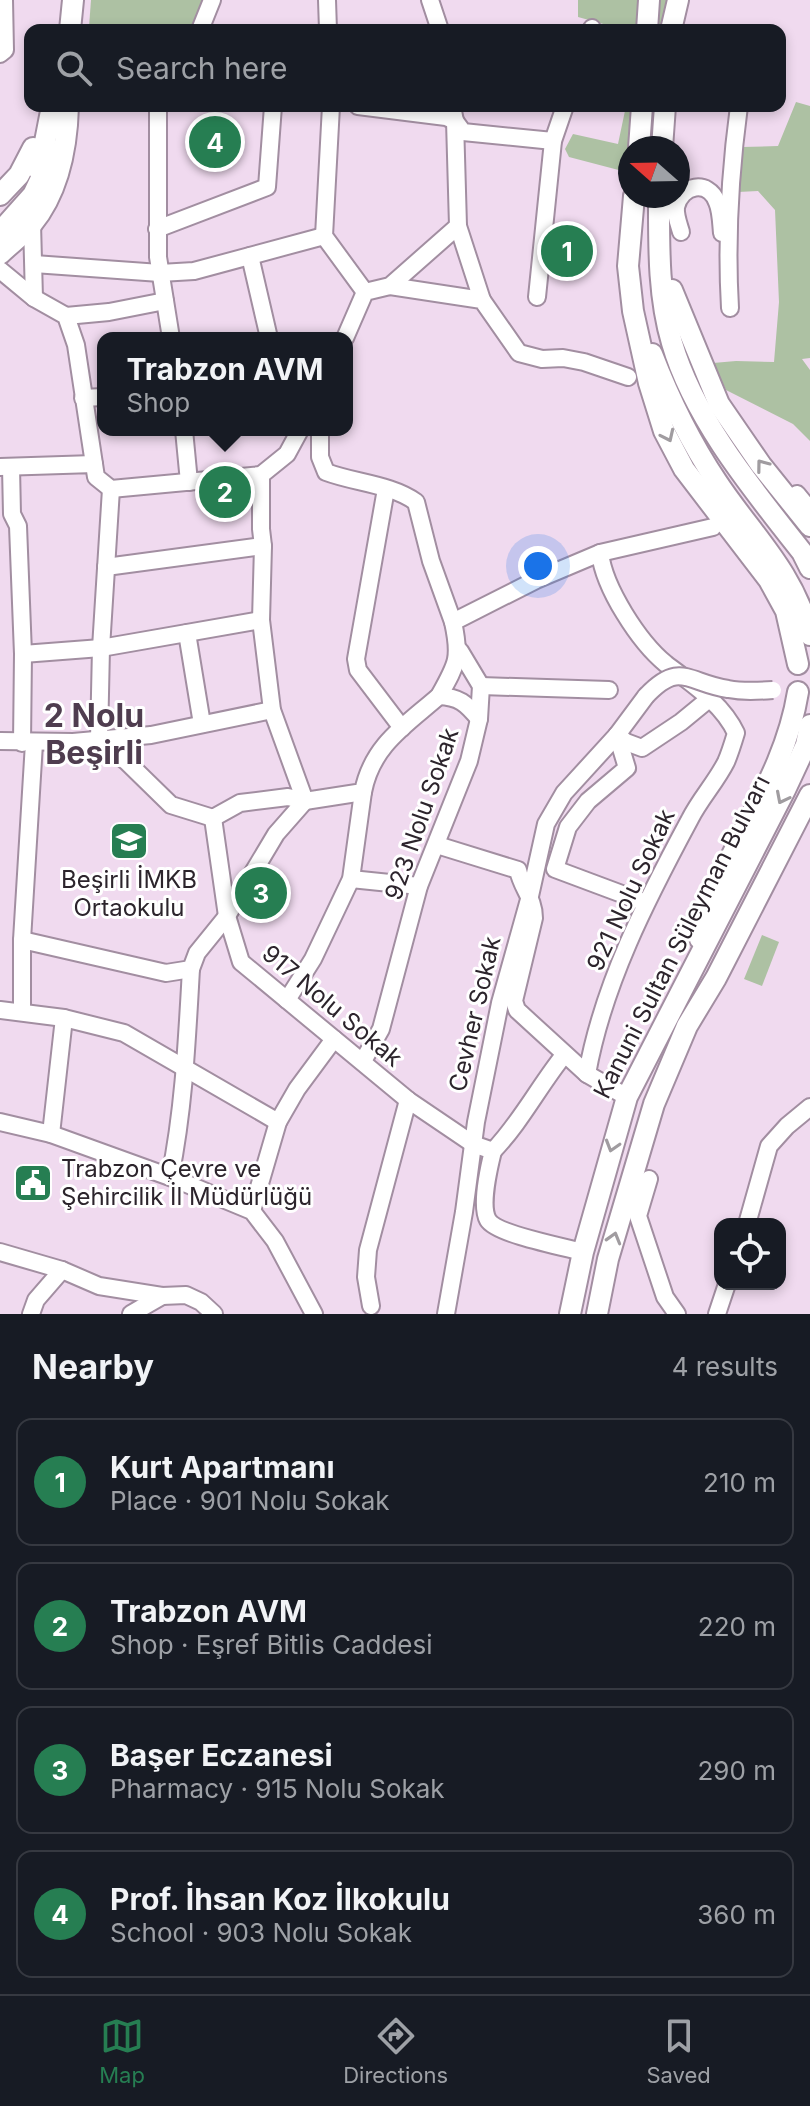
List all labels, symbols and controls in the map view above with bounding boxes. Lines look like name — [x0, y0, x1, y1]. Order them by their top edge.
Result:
search box — [24, 24, 786, 112]
icon: search — [52, 46, 96, 90]
text: Search here — [116, 50, 288, 86]
pin: 4 — [189, 112, 241, 172]
north arrow — [618, 136, 690, 208]
pin: 1 — [541, 221, 593, 281]
popup — [97, 332, 353, 436]
text: Trabzon AVM — [127, 351, 324, 387]
text: Shop — [127, 387, 190, 418]
one-way arrow — [658, 428, 674, 443]
one-way arrow — [757, 459, 771, 474]
pin: 2 — [199, 462, 251, 522]
your location — [518, 546, 558, 586]
district label: 2 Nolu Beşirli — [44, 696, 144, 772]
street label: 923 Nolu Sokak — [379, 724, 465, 904]
street label: Kanuni Sultan Süleyman Bulvarı — [587, 770, 776, 1103]
one-way arrow — [776, 789, 791, 804]
street label: 921 Nolu Sokak — [580, 804, 681, 975]
school or university icon: Beşirli İMKB Ortaokulu — [108, 820, 150, 862]
pin: 3 — [235, 863, 287, 923]
place label: Beşirli İMKB Ortaokulu — [61, 865, 197, 922]
street label: Cevher Sokak — [443, 934, 506, 1094]
street label: 917 Nolu Sokak — [256, 939, 408, 1073]
one-way arrow — [605, 1138, 621, 1152]
place label: Trabzon Çevre ve Şehircilik İl Müdürlüğü — [61, 1154, 312, 1211]
public building icon: Trabzon Çevre ve Şehircilik İl Müdürlüğü — [12, 1162, 54, 1204]
map controls — [714, 1218, 786, 1290]
button: locate — [714, 1218, 786, 1290]
one-way arrow — [605, 1232, 621, 1246]
text: Nearby — [32, 1346, 154, 1387]
text: 4 results — [672, 1351, 778, 1382]
text: Kurt Apartmanı — [110, 1449, 335, 1485]
text: 1 — [54, 1467, 66, 1498]
text: 210 m — [703, 1467, 776, 1498]
text: Place · 901 Nolu Sokak — [110, 1485, 390, 1516]
text: Trabzon AVM — [110, 1593, 307, 1629]
text: 2 — [52, 1611, 68, 1642]
text: 220 m — [698, 1611, 776, 1642]
text: Shop · Eşref Bitlis Caddesi — [110, 1629, 433, 1660]
text: Başer Eczanesi — [110, 1737, 333, 1773]
text: 3 — [52, 1755, 68, 1786]
text: 290 m — [698, 1755, 776, 1786]
text: Pharmacy · 915 Nolu Sokak — [110, 1773, 445, 1804]
text: Prof. İhsan Koz İlkokulu — [110, 1881, 450, 1917]
text: 4 — [51, 1899, 69, 1930]
text: 360 m — [697, 1899, 776, 1930]
text: School · 903 Nolu Sokak — [110, 1917, 412, 1948]
tab: Map — [99, 2014, 145, 2088]
tab: Directions — [343, 2014, 448, 2088]
tab: Saved — [646, 2014, 711, 2088]

